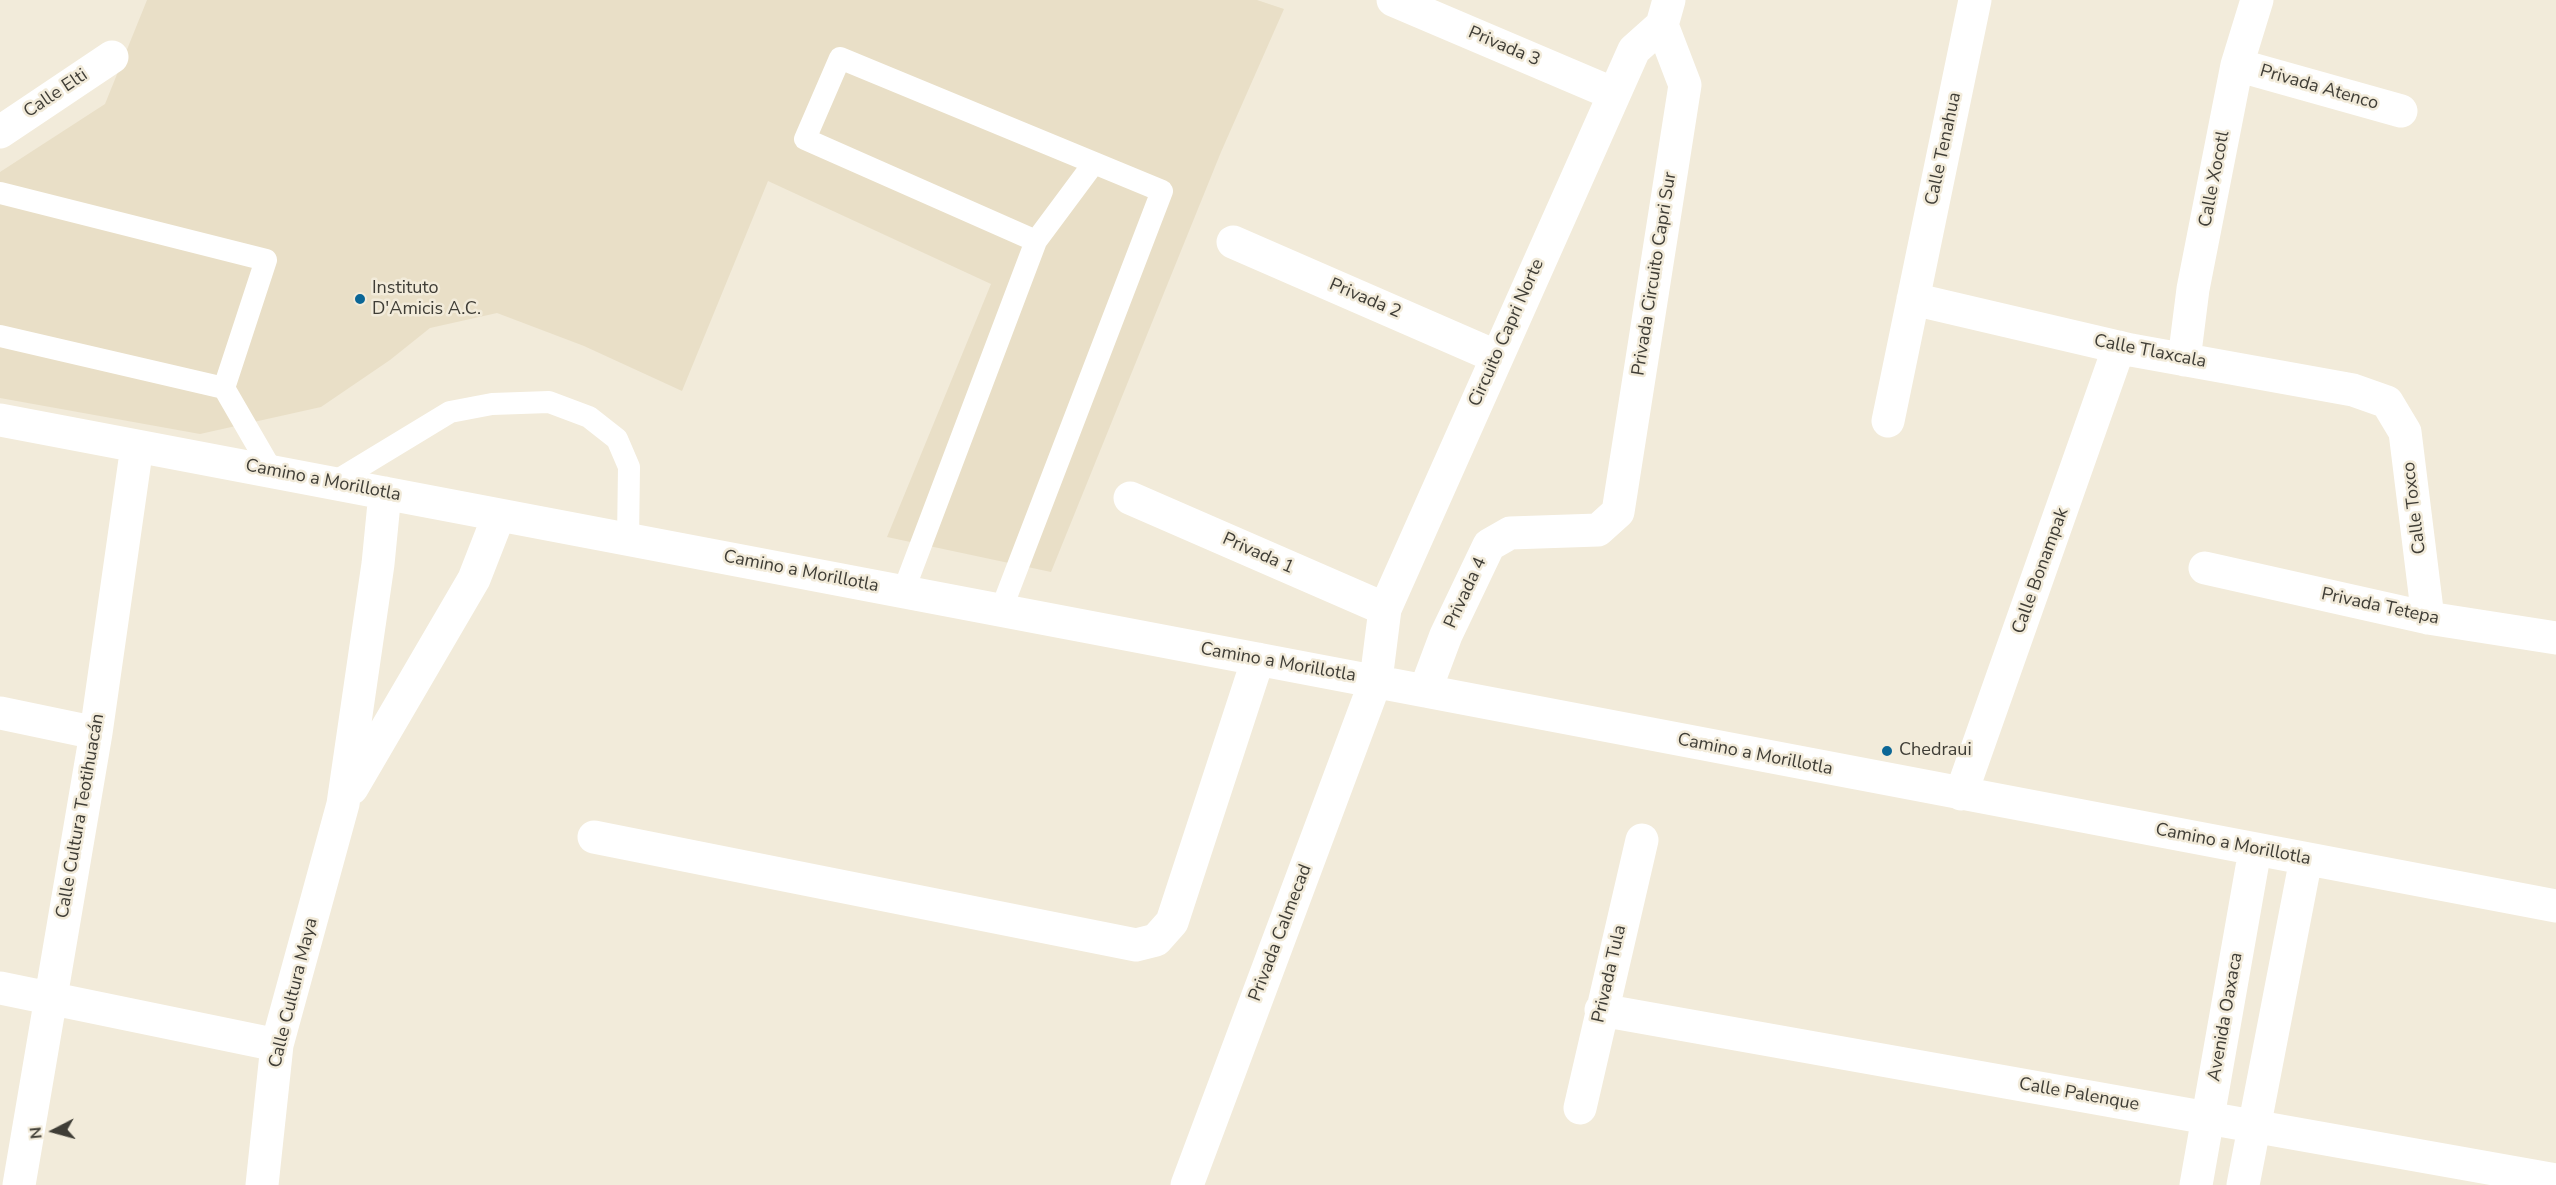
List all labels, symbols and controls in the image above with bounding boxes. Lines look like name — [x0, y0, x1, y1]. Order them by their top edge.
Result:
street label: Privada 3 — [1465, 22, 1543, 72]
street label: Privada Atenco — [2257, 61, 2381, 115]
street label: Calle Elti — [20, 65, 92, 123]
street label: Calle Tenahua — [1922, 91, 1966, 207]
street label: Calle Xocotl — [2195, 129, 2235, 229]
street label: Privada Circuito Capri Sur — [1628, 171, 1682, 377]
street label: Circuito Capri Norte — [1465, 256, 1549, 410]
street label: Privada 2 — [1326, 274, 1404, 324]
place label: Instituto D'Amicis A.C. — [372, 278, 481, 320]
marker: Instituto D'Amicis A.C. — [353, 292, 367, 306]
street label: Calle Tlaxcala — [2092, 331, 2208, 373]
street label: Camino a Morillotla — [244, 455, 402, 507]
street label: Calle Toxco — [2399, 461, 2431, 555]
street label: Calle Bonampak — [2008, 505, 2074, 637]
street label: Privada 1 — [1219, 529, 1297, 579]
street label: Camino a Morillotla — [722, 546, 880, 598]
street label: Privada 4 — [1440, 554, 1492, 632]
street label: Privada Tetepa — [2319, 584, 2441, 630]
street label: Camino a Morillotla — [1199, 639, 1357, 687]
street label: Calle Cultura Teotihuacán — [52, 712, 110, 920]
street label: Camino a Morillotla — [1676, 729, 1834, 781]
place label: Chedraui — [1899, 740, 1972, 762]
marker: Chedraui — [1880, 744, 1894, 758]
street label: Camino a Morillotla — [2154, 819, 2312, 871]
street label: Privada Calmecad — [1245, 861, 1317, 1005]
street label: Calle Cultura Maya — [265, 916, 323, 1070]
street label: Privada Tula — [1588, 923, 1632, 1025]
street label: Avenida Oaxaca — [2204, 951, 2248, 1083]
street label: Calle Palenque — [2017, 1074, 2141, 1116]
north arrow — [24, 1101, 84, 1161]
text: N — [25, 1126, 48, 1140]

